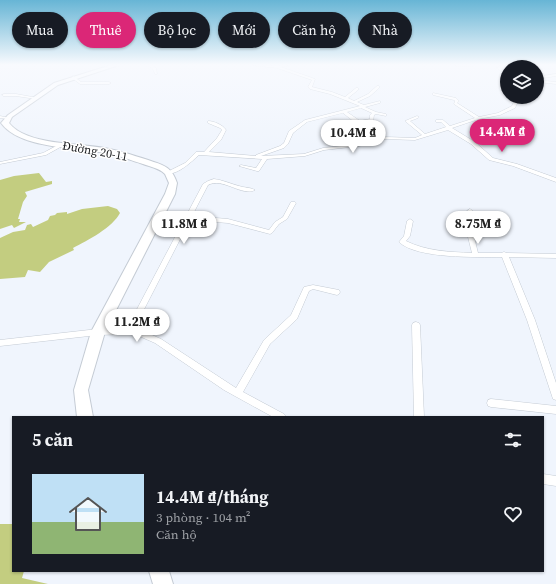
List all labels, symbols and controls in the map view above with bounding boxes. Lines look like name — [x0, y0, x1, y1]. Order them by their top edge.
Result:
chip: Mua — [12, 12, 68, 48]
chip: Thuê — [76, 12, 136, 48]
chip: Bộ lọc — [144, 12, 210, 48]
chip: Mới — [218, 12, 270, 48]
chip: Căn hộ — [278, 12, 350, 48]
chip: Nhà — [358, 12, 412, 48]
map controls — [500, 60, 544, 104]
button: layers — [500, 60, 544, 104]
pin: 14.4M ₫ — [465, 119, 539, 153]
pin: 10.4M ₫ — [316, 120, 390, 154]
text: 14.4M ₫ — [479, 123, 525, 140]
text: 10.4M ₫ — [330, 124, 376, 141]
street label: Đường 20-11 — [61, 137, 129, 165]
pin: 11.8M ₫ — [147, 211, 221, 245]
pin: 8.75M ₫ — [441, 211, 515, 245]
text: 11.8M ₫ — [161, 215, 207, 232]
text: 8.75M ₫ — [455, 215, 501, 232]
pin: 11.2M ₫ — [100, 309, 174, 343]
text: 11.2M ₫ — [114, 313, 160, 330]
text: 5 căn — [32, 428, 73, 452]
icon: filters — [502, 429, 524, 451]
text: 14.4M ₫/tháng — [156, 485, 269, 509]
icon: home — [64, 490, 112, 538]
icon: heart — [502, 503, 524, 525]
text: 3 phòng · 104 m² — [156, 509, 251, 526]
text: Căn hộ — [156, 526, 197, 543]

